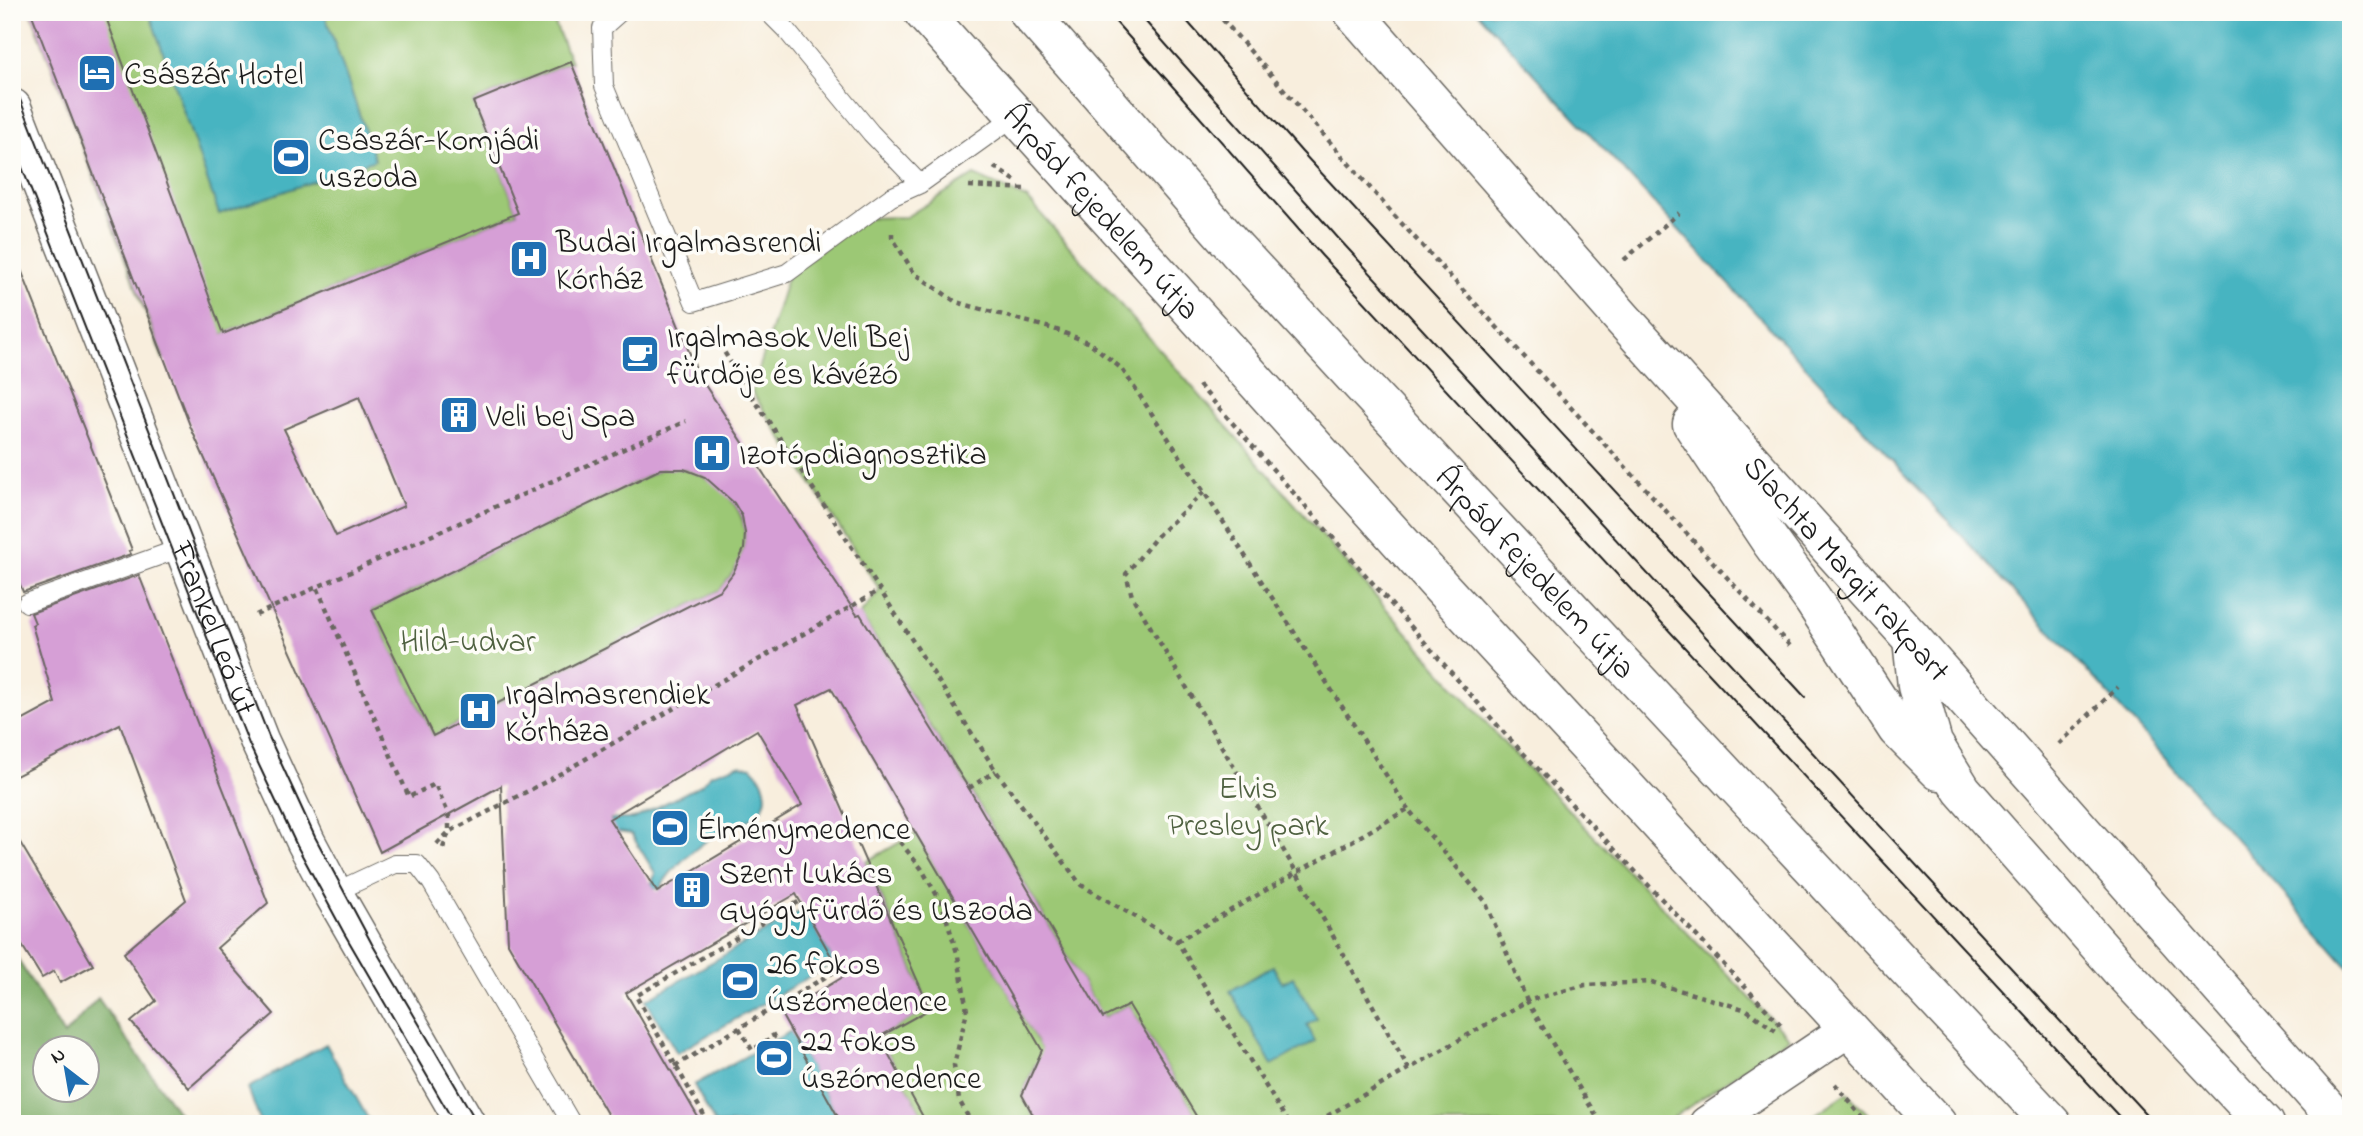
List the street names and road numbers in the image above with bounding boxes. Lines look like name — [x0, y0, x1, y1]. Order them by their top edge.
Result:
street label: Árpád fejedelem útja — [990, 95, 1210, 332]
street label: Slachta Margit rakpart — [1730, 446, 1960, 694]
street label: Árpád fejedelem útja — [1422, 457, 1645, 691]
street label: Frankel Leó út — [156, 534, 267, 723]

